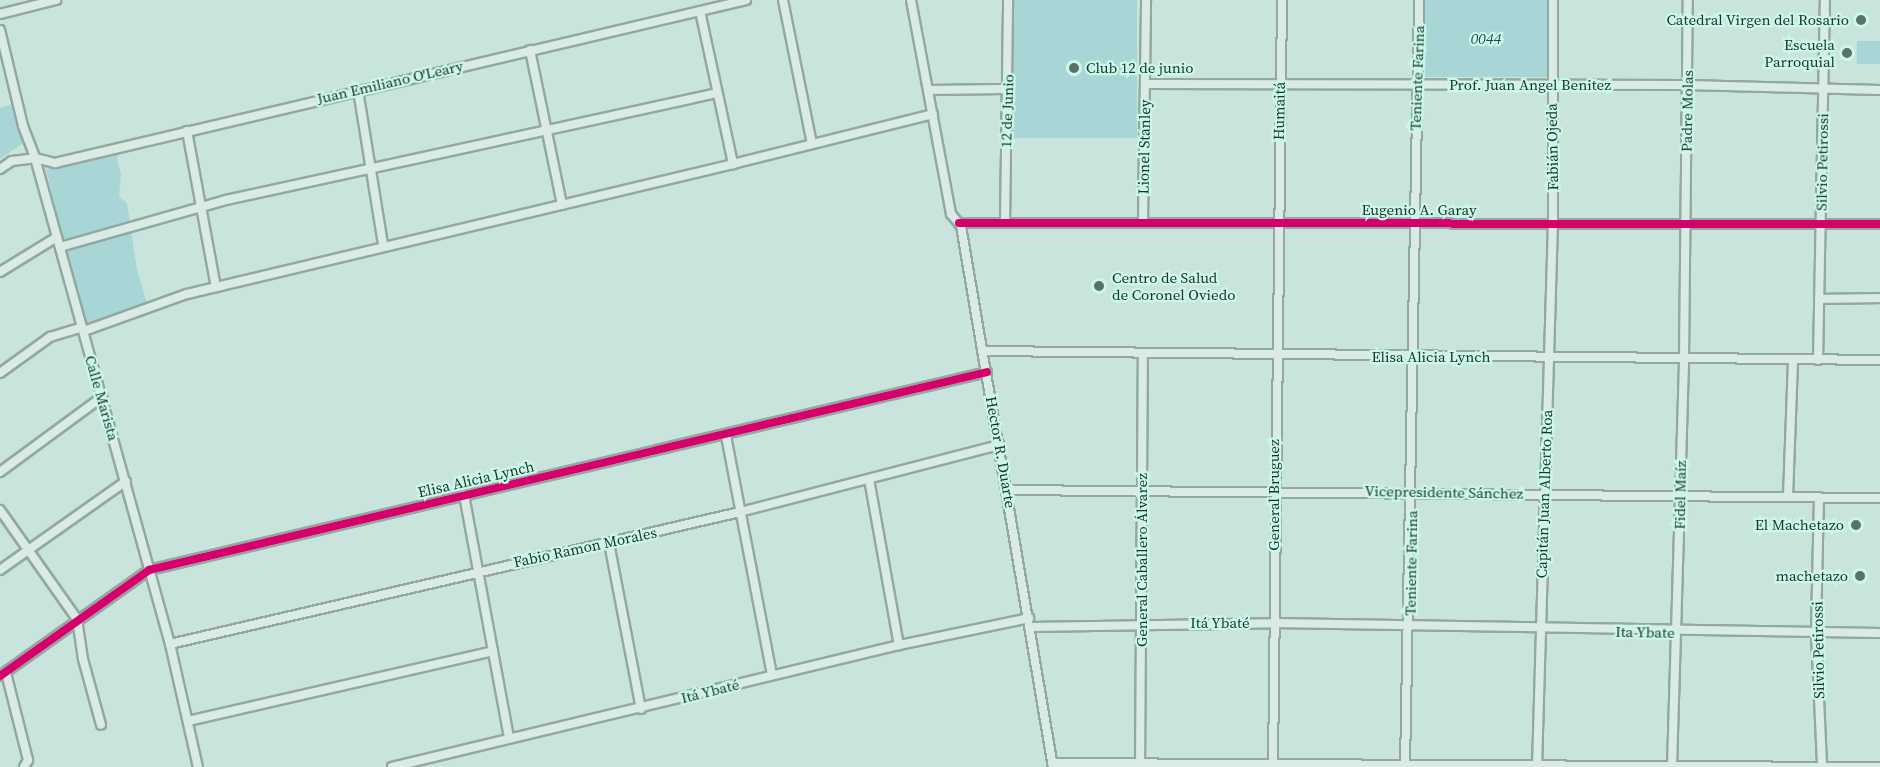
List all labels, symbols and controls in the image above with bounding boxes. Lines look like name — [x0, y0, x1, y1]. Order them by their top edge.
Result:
place label: Catedral Virgen del Rosario — [1666, 11, 1849, 29]
marker: Catedral Virgen del Rosario — [1854, 13, 1868, 27]
street label: Teniente Farina — [1406, 25, 1428, 131]
park label: 0044 — [1471, 30, 1501, 48]
place label: Escuela Parroquial — [1764, 35, 1835, 70]
marker: Escuela Parroquial — [1840, 46, 1854, 60]
street label: Juan Emiliano O'Leary — [315, 56, 465, 108]
place label: Club 12 de junio — [1086, 59, 1194, 77]
marker: Club 12 de junio — [1067, 61, 1081, 75]
street label: Padre Molas — [1677, 70, 1697, 152]
street label: 12 de Junio — [997, 74, 1017, 148]
street label: Prof. Juan Angel Benitez — [1449, 76, 1611, 94]
street label: Humaitá — [1269, 82, 1289, 140]
street label: Lionel Stanley — [1134, 99, 1154, 195]
street label: Fabián Ojeda — [1542, 103, 1562, 191]
street label: Silvio Petirossi — [1812, 113, 1832, 211]
street label: Eugenio A. Garay — [1361, 201, 1477, 219]
place label: Centro de Salud de Coronel Oviedo — [1112, 268, 1235, 303]
marker: Centro de Salud de Coronel Oviedo — [1090, 277, 1108, 295]
street label: Elisa Alicia Lynch — [1372, 348, 1490, 366]
street label: Calle Marista — [81, 353, 123, 443]
street label: Hector R. Duarte — [982, 395, 1020, 509]
street label: Capitán Juan Alberto Roa — [1532, 409, 1556, 579]
street label: General Bruguez — [1265, 439, 1283, 551]
street label: Elisa Alicia Lynch — [416, 457, 536, 501]
street label: Fidel Maíz — [1670, 460, 1690, 530]
street label: General Caballero Álvarez — [1133, 473, 1151, 647]
street label: Vicepresidente Sánchez — [1365, 482, 1523, 502]
street label: Teniente Farina — [1401, 510, 1421, 616]
place label: El Machetazo — [1755, 516, 1844, 534]
marker: El Machetazo — [1849, 518, 1863, 532]
street label: Fabio Ramon Morales — [512, 523, 658, 571]
place label: machetazo — [1775, 567, 1848, 585]
marker: machetazo — [1853, 569, 1867, 583]
street label: Silvio Petirossi — [1808, 601, 1828, 699]
street label: Itá Ybaté — [1190, 614, 1250, 632]
street label: Ita Ybate — [1615, 622, 1675, 642]
street label: Itá Ybaté — [679, 675, 741, 707]

